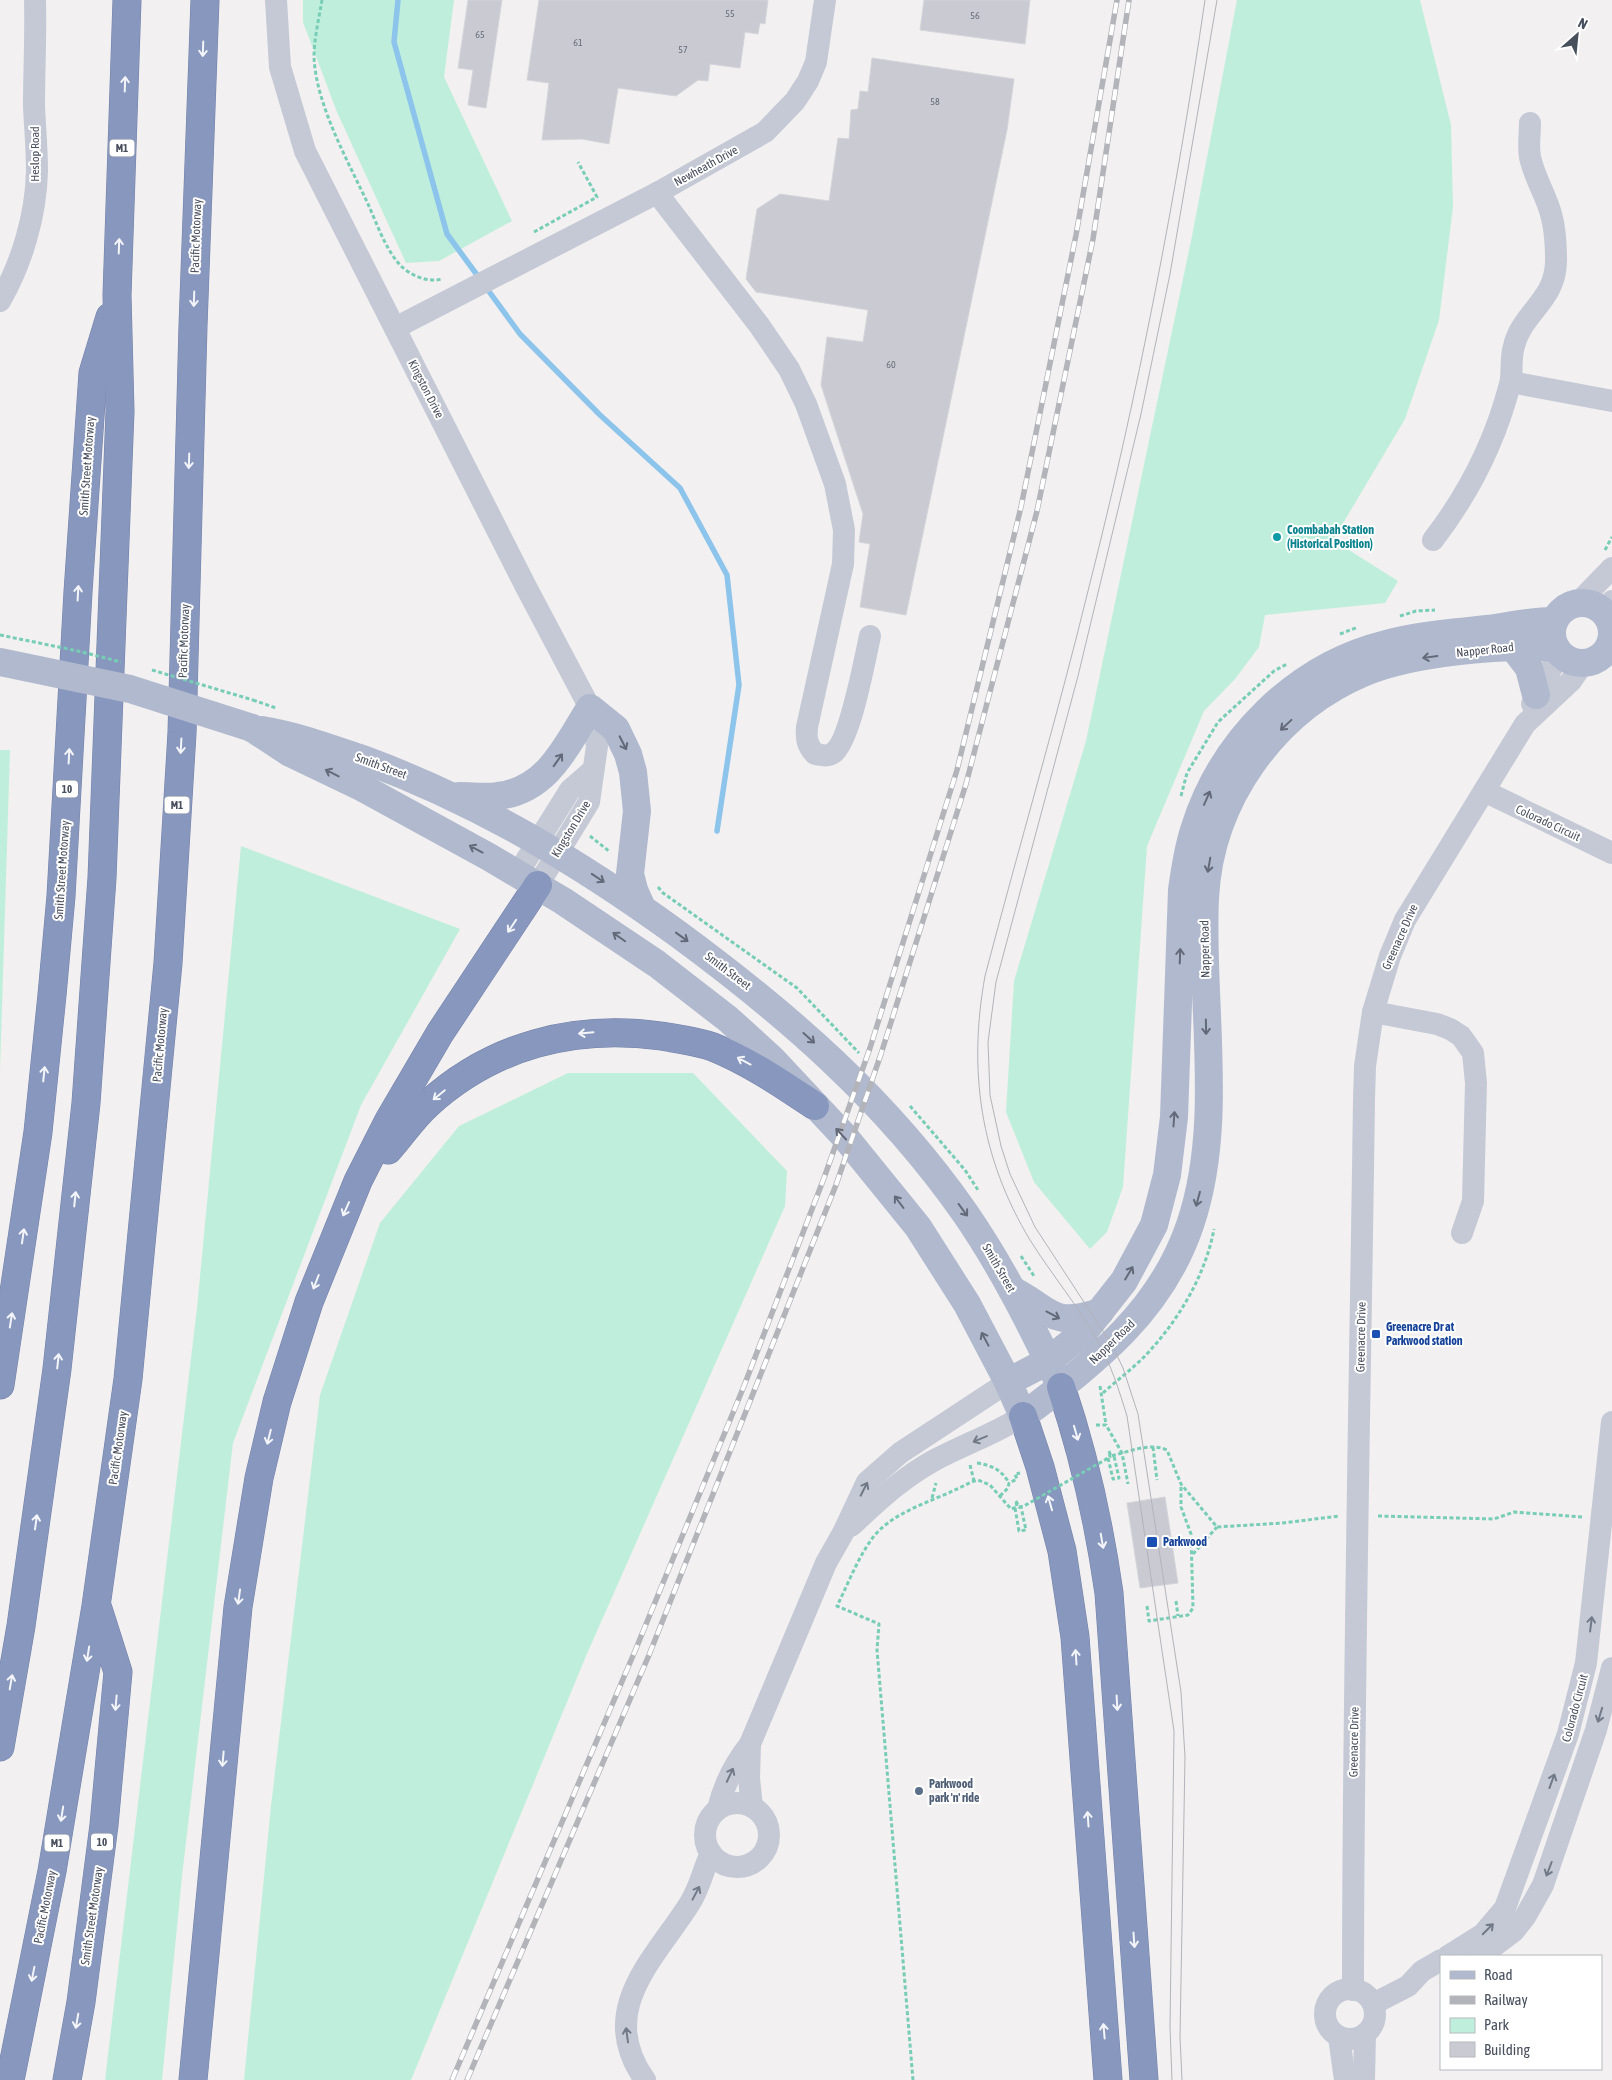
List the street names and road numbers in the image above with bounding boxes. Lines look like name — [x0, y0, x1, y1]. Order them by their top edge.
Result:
street label: Heslop Road — [28, 126, 42, 182]
road number: M1 — [110, 140, 134, 156]
street label: Newheath Drive — [672, 143, 740, 189]
street label: Pacific Motorway — [188, 199, 204, 273]
street label: Kingston Drive — [405, 357, 447, 421]
street label: Smith Street Motorway — [77, 416, 97, 516]
street label: Pacific Motorway — [176, 604, 192, 678]
street label: Napper Road — [1456, 640, 1514, 660]
street label: Smith Street — [353, 750, 409, 782]
road number: 10 — [56, 781, 78, 798]
road number: M1 — [164, 796, 190, 814]
street label: Kingston Drive — [549, 798, 593, 860]
street label: Colorado Circuit — [1513, 802, 1583, 844]
street label: Smith Street Motorway — [52, 820, 72, 920]
street label: Greenacre Drive — [1379, 902, 1421, 972]
street label: Napper Road — [1197, 920, 1213, 978]
street label: Smith Street — [702, 949, 754, 993]
street label: Pacific Motorway — [150, 1007, 170, 1083]
street label: Smith Street — [980, 1241, 1019, 1295]
street label: Greenacre Drive — [1353, 1302, 1369, 1372]
street label: Napper Road — [1086, 1317, 1138, 1367]
street label: Pacific Motorway — [106, 1410, 130, 1486]
street label: Colorado Circuit — [1559, 1672, 1591, 1743]
street label: Greenacre Drive — [1346, 1707, 1362, 1777]
road number: 10 — [91, 1834, 113, 1850]
road number: M1 — [44, 1835, 70, 1852]
street label: Smith Street Motorway — [78, 1866, 106, 1966]
street label: Pacific Motorway — [31, 1869, 59, 1945]

